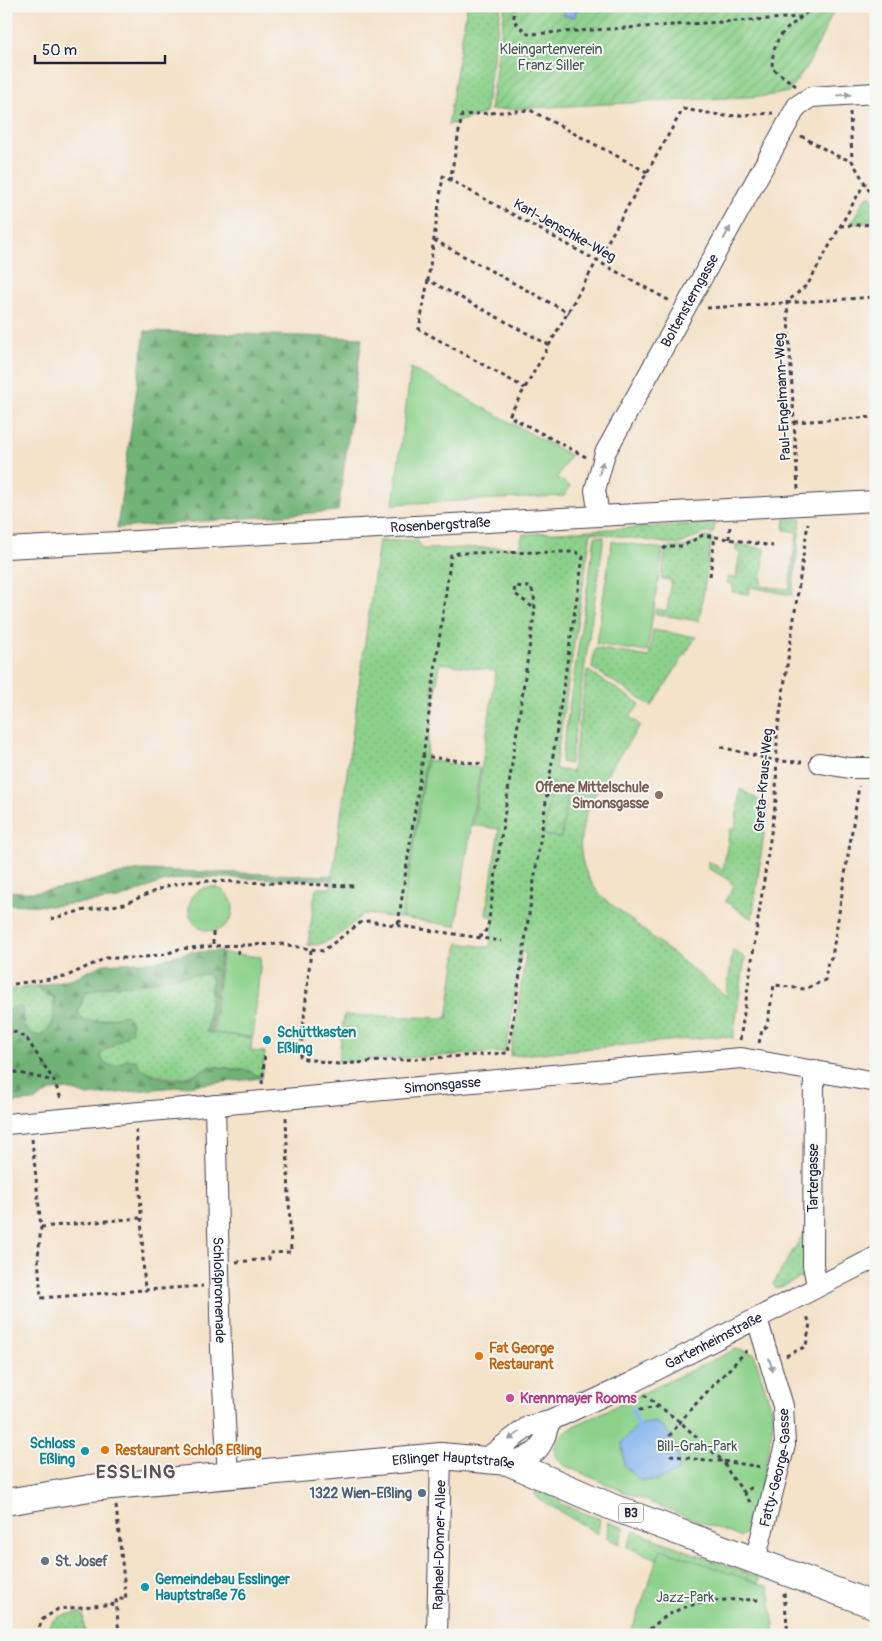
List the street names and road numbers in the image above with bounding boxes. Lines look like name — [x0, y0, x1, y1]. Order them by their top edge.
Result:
street label: Karl-Jenschke-Weg — [510, 195, 619, 266]
street label: Boltensterngasse — [657, 251, 722, 350]
street label: Paul-Engelmann-Weg — [771, 332, 794, 462]
street label: Rosenbergstraße — [390, 514, 491, 536]
street label: Greta-Kraus-Weg — [751, 728, 776, 833]
street label: Simonsgasse — [403, 1073, 482, 1097]
street label: Tartergasse — [805, 1143, 822, 1212]
street label: Schloßpromenade — [209, 1237, 229, 1343]
street label: Gartenheimstraße — [662, 1309, 765, 1373]
street label: Fatty-George-Gasse — [756, 1408, 794, 1529]
street label: Eßlinger Hauptstraße — [391, 1448, 517, 1473]
street label: Raphael-Donner-Allee — [430, 1480, 449, 1610]
road number: B3 — [618, 1504, 644, 1522]

